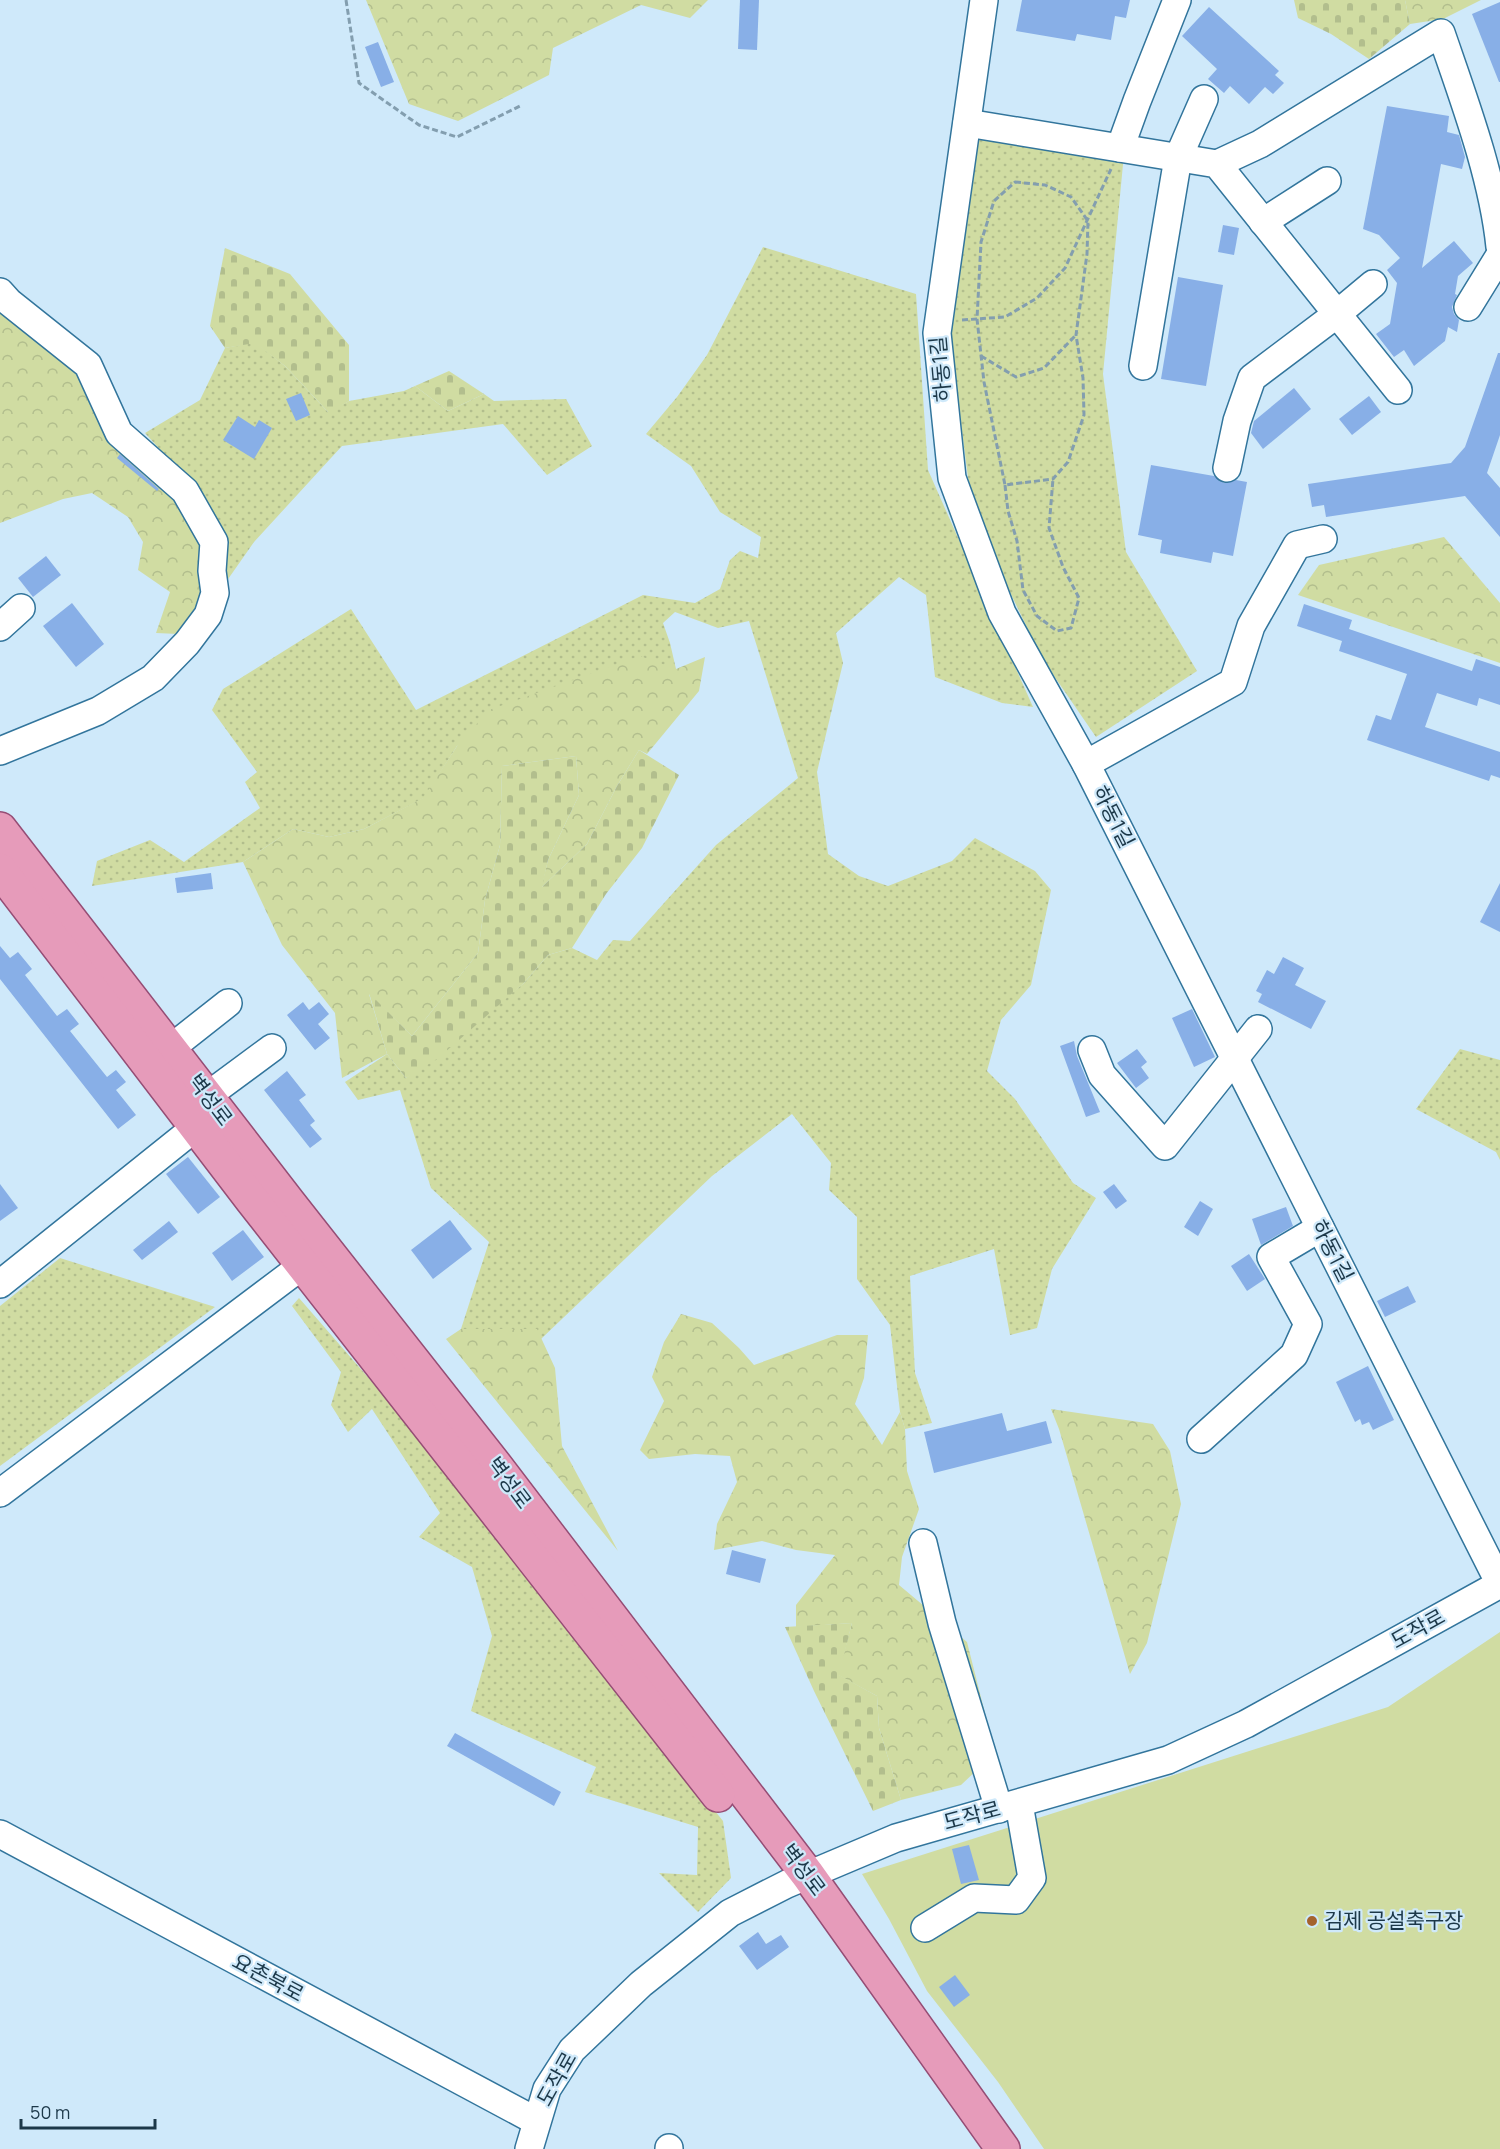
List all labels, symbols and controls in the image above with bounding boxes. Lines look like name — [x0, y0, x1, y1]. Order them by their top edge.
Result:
street label: 하동1길 — [923, 335, 957, 403]
street label: 하동1길 — [1086, 781, 1141, 852]
street label: 벽성로 — [182, 1068, 239, 1131]
street label: 하동1길 — [1305, 1215, 1360, 1286]
street label: 벽성로 — [481, 1451, 538, 1514]
street label: 도작로 — [1385, 1602, 1450, 1654]
street label: 도작로 — [940, 1794, 1003, 1836]
street label: 벽성로 — [775, 1838, 832, 1901]
place label: 김제 공설축구장 — [1324, 1906, 1463, 1934]
marker: 김제 공설축구장 — [1305, 1914, 1319, 1928]
street label: 요촌북로 — [228, 1947, 309, 2008]
street label: 도작로 — [530, 2046, 582, 2111]
scale bar — [21, 2092, 154, 2130]
text: 50 m — [30, 2100, 70, 2124]

